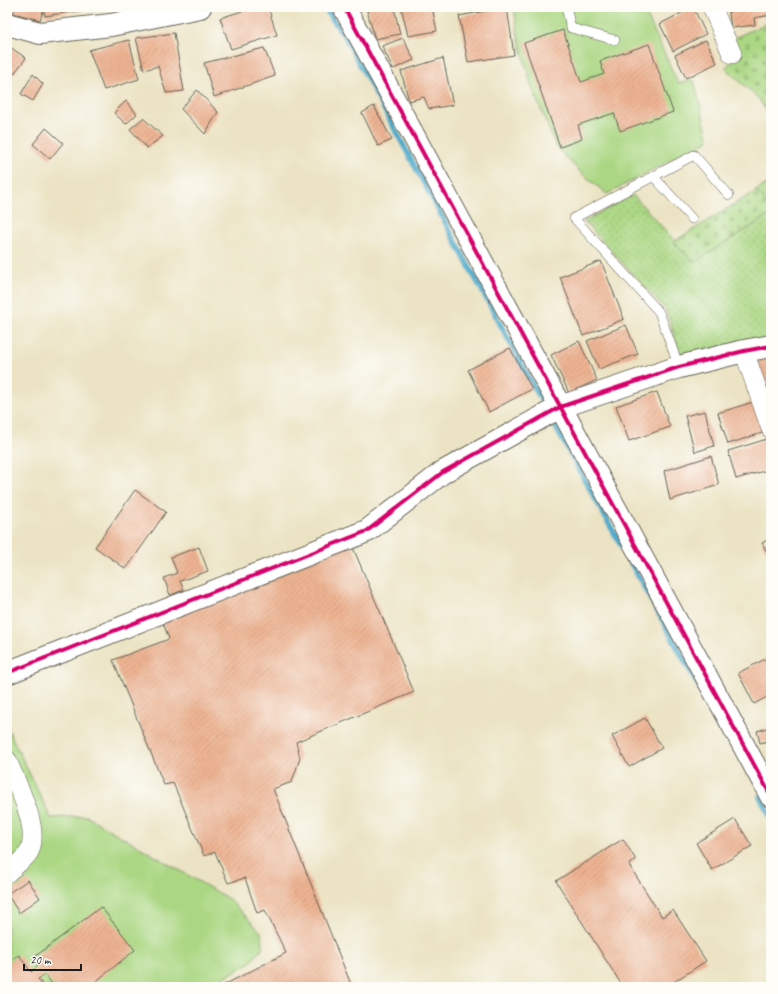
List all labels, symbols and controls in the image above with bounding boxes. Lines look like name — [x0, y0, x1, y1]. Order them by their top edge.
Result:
scale bar — [24, 946, 81, 972]
text: 20 m — [30, 952, 52, 968]

